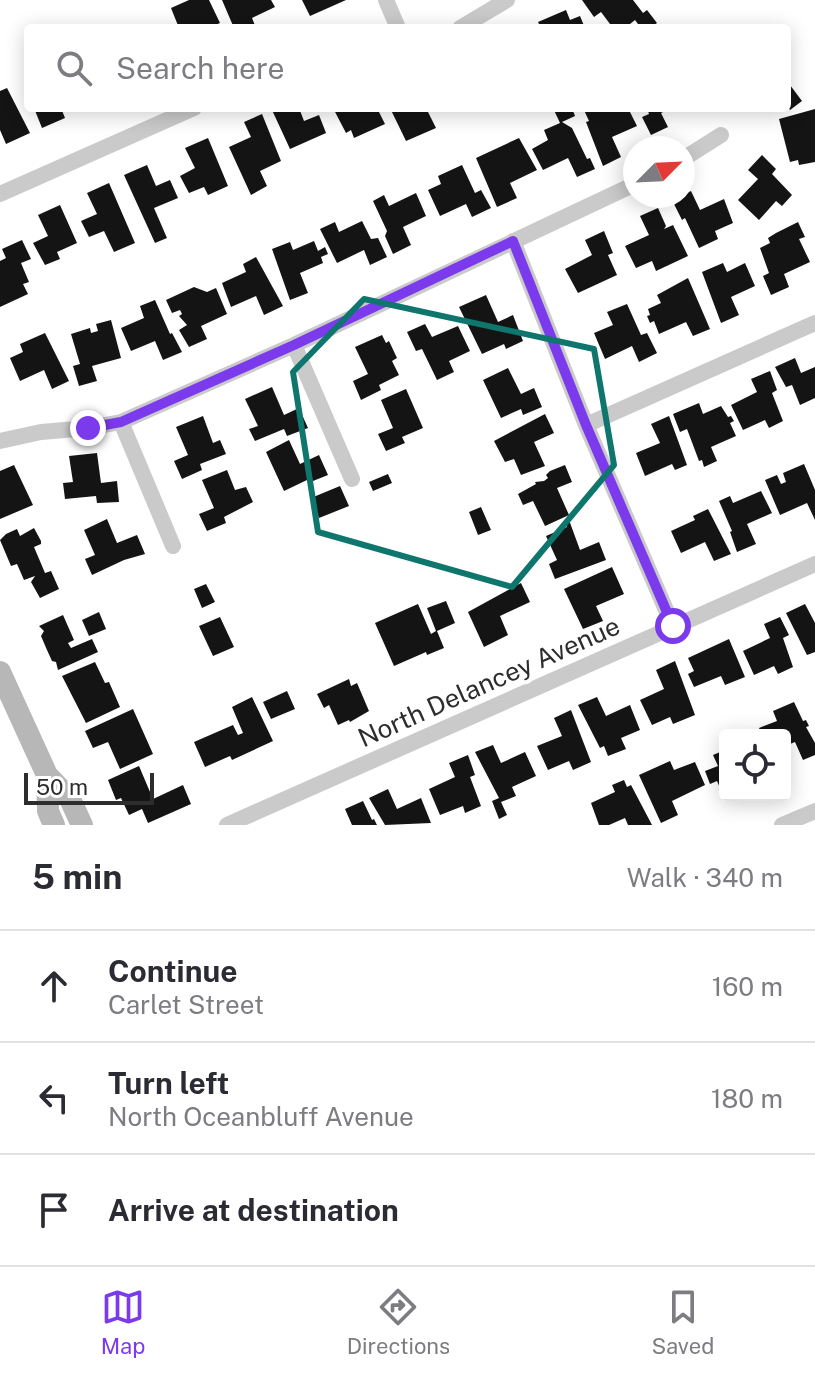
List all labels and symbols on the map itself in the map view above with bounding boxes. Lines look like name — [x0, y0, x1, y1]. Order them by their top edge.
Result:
north arrow — [623, 136, 695, 208]
route end — [70, 410, 106, 446]
route start — [655, 608, 691, 644]
street label: North Delancey Avenue — [353, 610, 624, 753]
scale bar — [24, 769, 154, 805]

